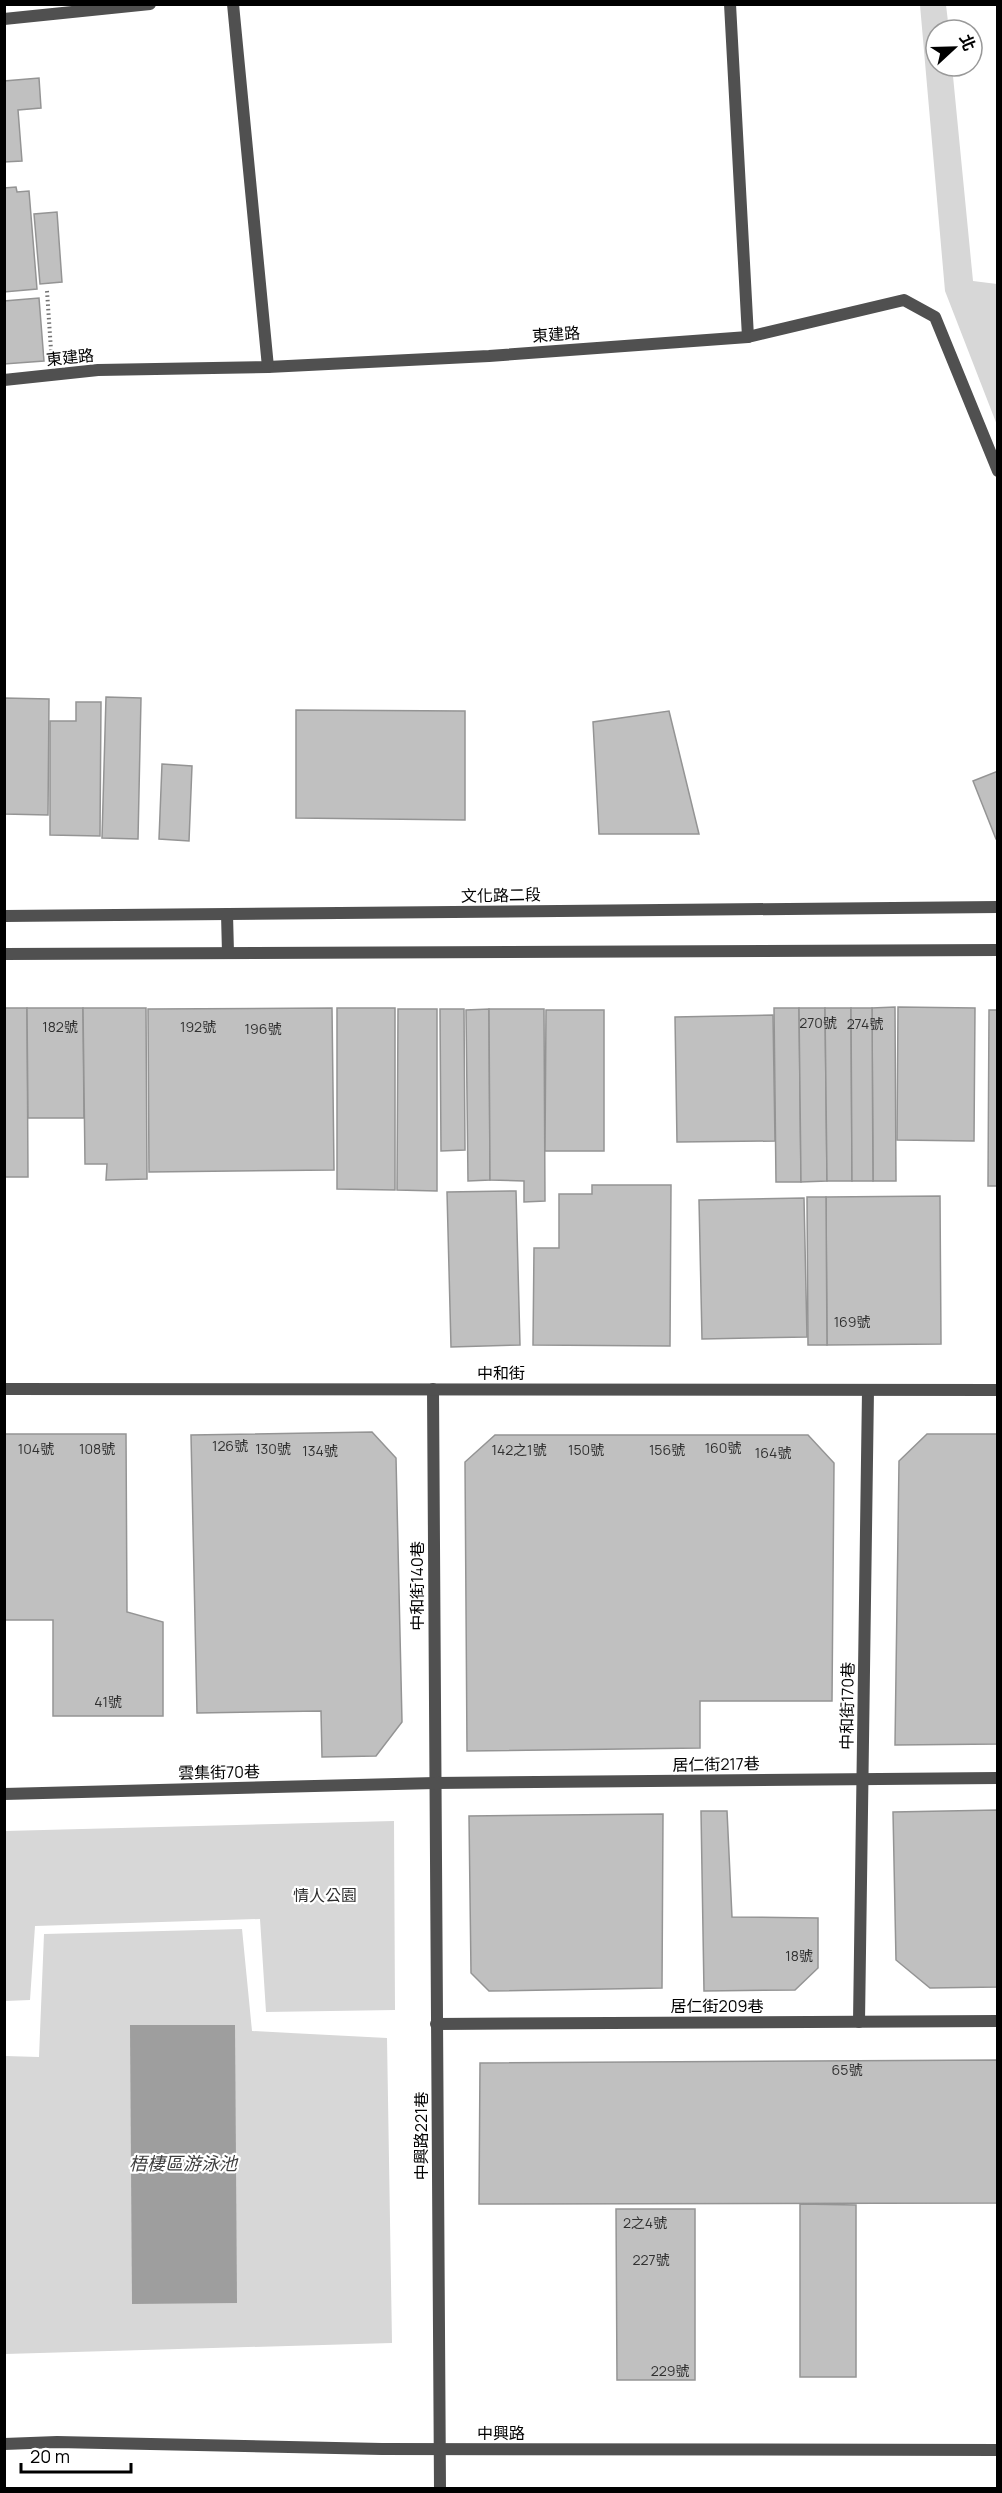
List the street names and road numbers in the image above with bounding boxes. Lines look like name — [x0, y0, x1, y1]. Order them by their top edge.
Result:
street label: 東建路 — [531, 321, 581, 347]
street label: 東建路 — [45, 344, 95, 370]
street label: 文化路二段 — [461, 883, 541, 907]
street label: 中和街 — [477, 1362, 525, 1384]
street label: 中和街140巷 — [406, 1541, 428, 1631]
street label: 中和街170巷 — [835, 1662, 859, 1750]
street label: 居仁街217巷 — [672, 1752, 760, 1776]
street label: 雲集街70巷 — [178, 1760, 260, 1784]
street label: 居仁街209巷 — [671, 1995, 763, 2017]
street label: 中興路221巷 — [410, 2092, 432, 2180]
street label: 中興路 — [477, 2422, 525, 2444]

